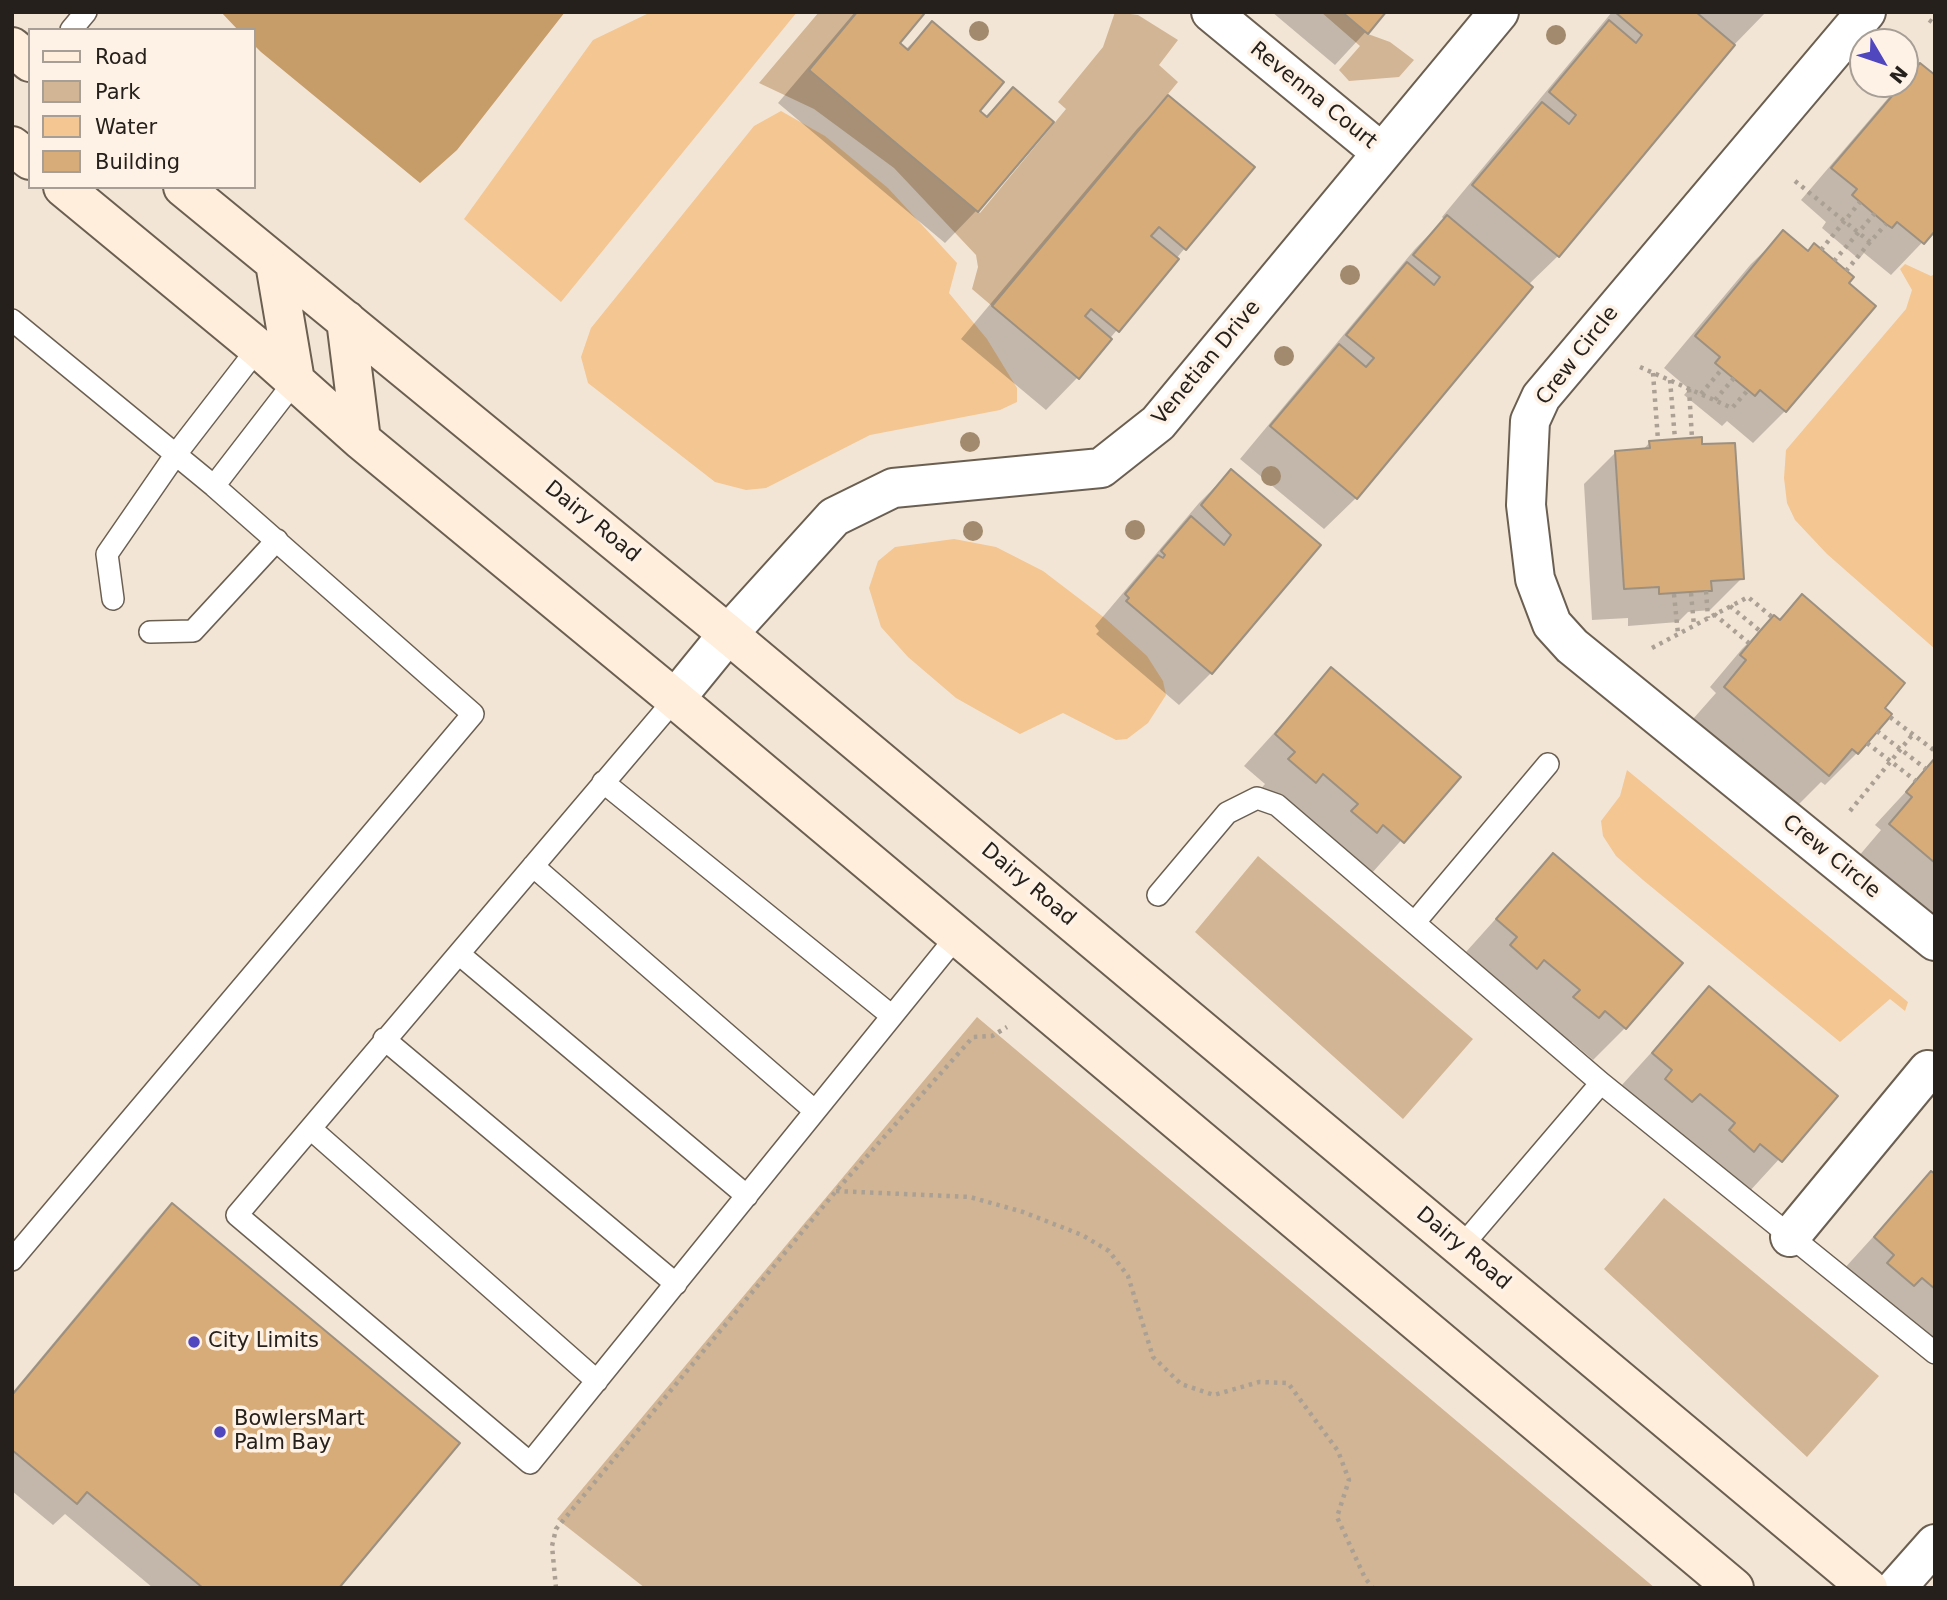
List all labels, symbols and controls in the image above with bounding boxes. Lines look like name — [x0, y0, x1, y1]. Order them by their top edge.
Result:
legend — [28, 28, 256, 189]
north arrow — [1849, 28, 1919, 98]
street label: Revenna Court — [1245, 37, 1381, 155]
text: Road — [95, 45, 148, 69]
text: N — [1885, 62, 1912, 88]
text: Park — [95, 80, 140, 104]
text: Water — [95, 115, 157, 139]
text: Building — [95, 150, 180, 174]
street label: Venetian Drive — [1148, 296, 1266, 430]
street label: Crew Circle — [1532, 302, 1624, 410]
street label: Dairy Road — [539, 476, 645, 568]
street label: Crew Circle — [1777, 810, 1885, 904]
street label: Dairy Road — [976, 838, 1080, 932]
street label: Dairy Road — [1411, 1202, 1515, 1296]
place label: City Limits — [208, 1329, 319, 1355]
marker: City Limits — [186, 1334, 202, 1350]
place label: BowlersMart Palm Bay — [234, 1407, 365, 1457]
marker: BowlersMart Palm Bay — [212, 1424, 228, 1440]

